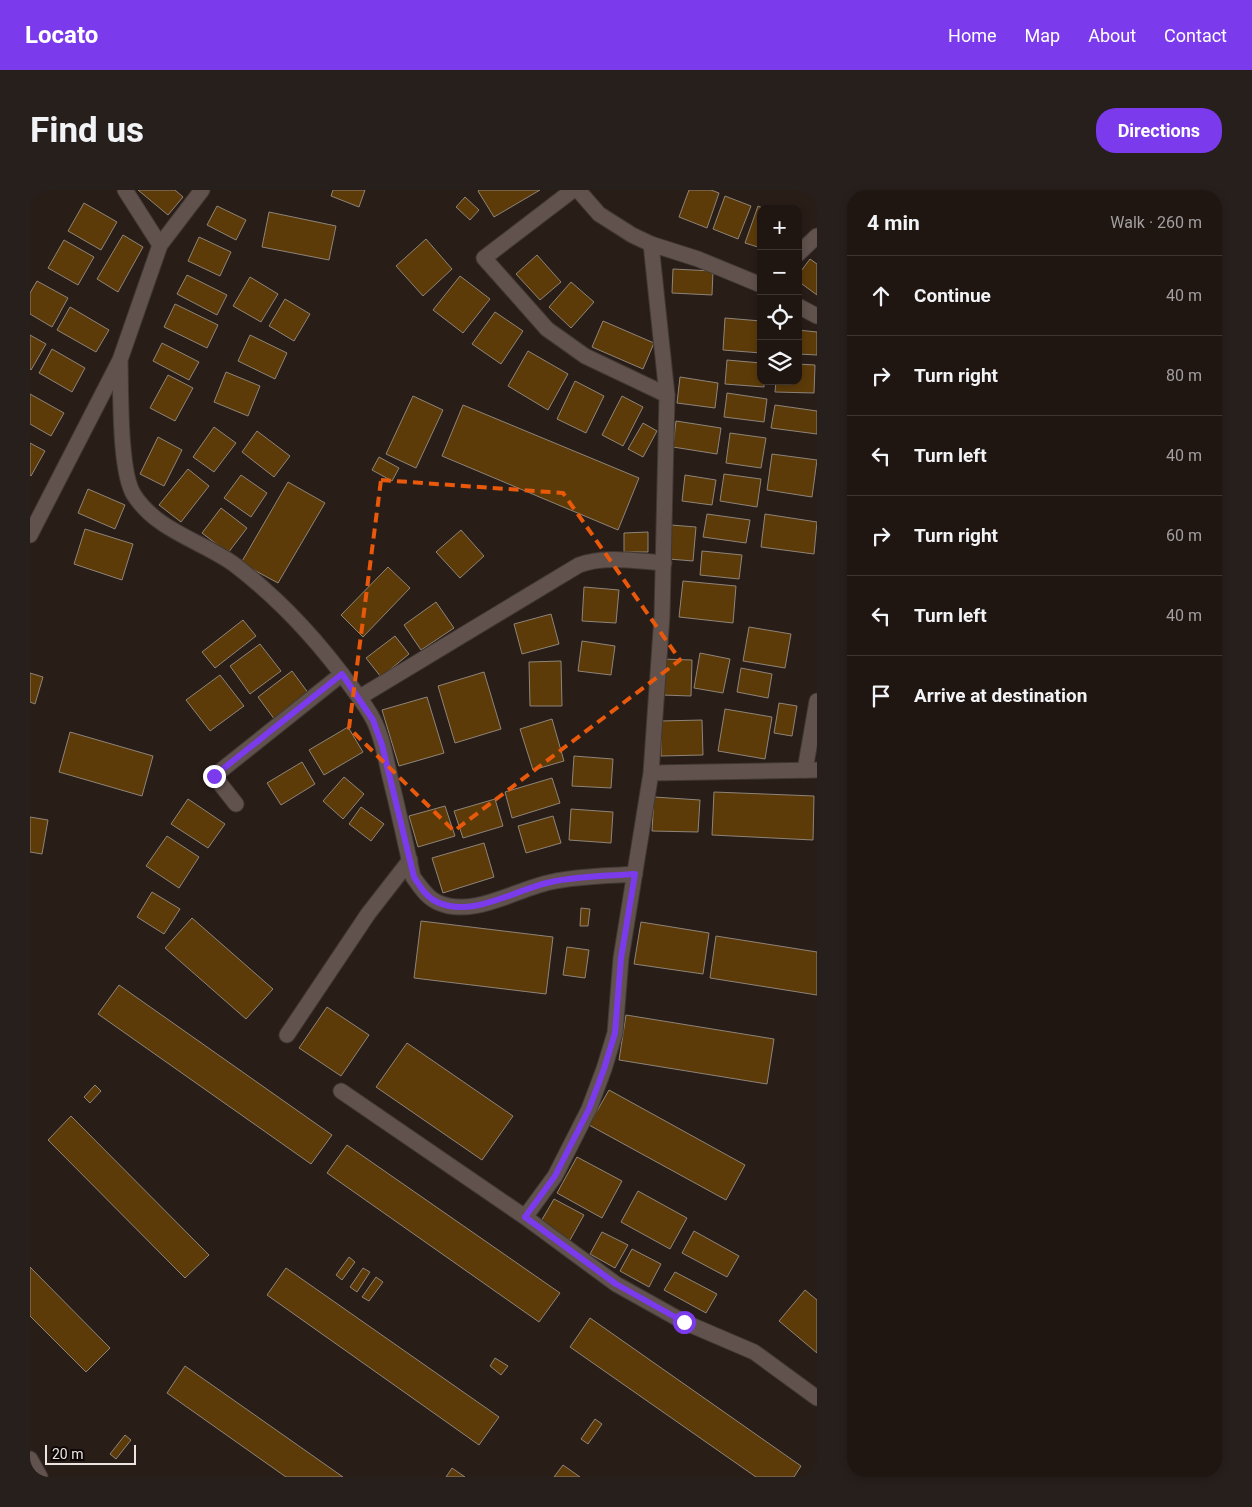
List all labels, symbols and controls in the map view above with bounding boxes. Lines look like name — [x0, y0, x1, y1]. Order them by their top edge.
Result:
text: Locato — [25, 21, 98, 49]
text: Home — [948, 25, 997, 46]
text: Map — [1025, 25, 1060, 46]
text: About — [1088, 25, 1136, 46]
text: Contact — [1164, 25, 1227, 46]
button: Directions — [1096, 108, 1222, 153]
text: Find us — [30, 110, 144, 151]
map controls — [757, 205, 802, 385]
button: + — [757, 205, 802, 250]
text: 4 min — [867, 211, 920, 235]
text: Walk · 260 m — [1110, 213, 1202, 232]
button: − — [757, 250, 802, 295]
icon: ahead — [867, 282, 895, 310]
text: Continue — [914, 284, 991, 307]
text: 40 m — [1166, 286, 1202, 305]
button: locate — [757, 295, 802, 340]
button: layers — [757, 340, 802, 385]
icon: right — [867, 362, 895, 390]
text: Turn right — [914, 364, 998, 387]
text: 80 m — [1166, 366, 1202, 385]
icon: left — [867, 442, 895, 470]
text: Turn left — [914, 444, 987, 467]
text: 40 m — [1166, 446, 1202, 465]
icon: right — [867, 522, 895, 550]
text: Turn right — [914, 524, 998, 547]
text: 60 m — [1166, 526, 1202, 545]
icon: left — [867, 602, 895, 630]
text: Turn left — [914, 604, 987, 627]
text: 40 m — [1166, 606, 1202, 625]
icon: arrive — [867, 682, 895, 710]
text: Arrive at destination — [914, 684, 1087, 707]
route end — [203, 765, 226, 788]
route start — [673, 1311, 696, 1334]
scale bar — [45, 1442, 136, 1465]
text: 20 m — [52, 1446, 84, 1462]

